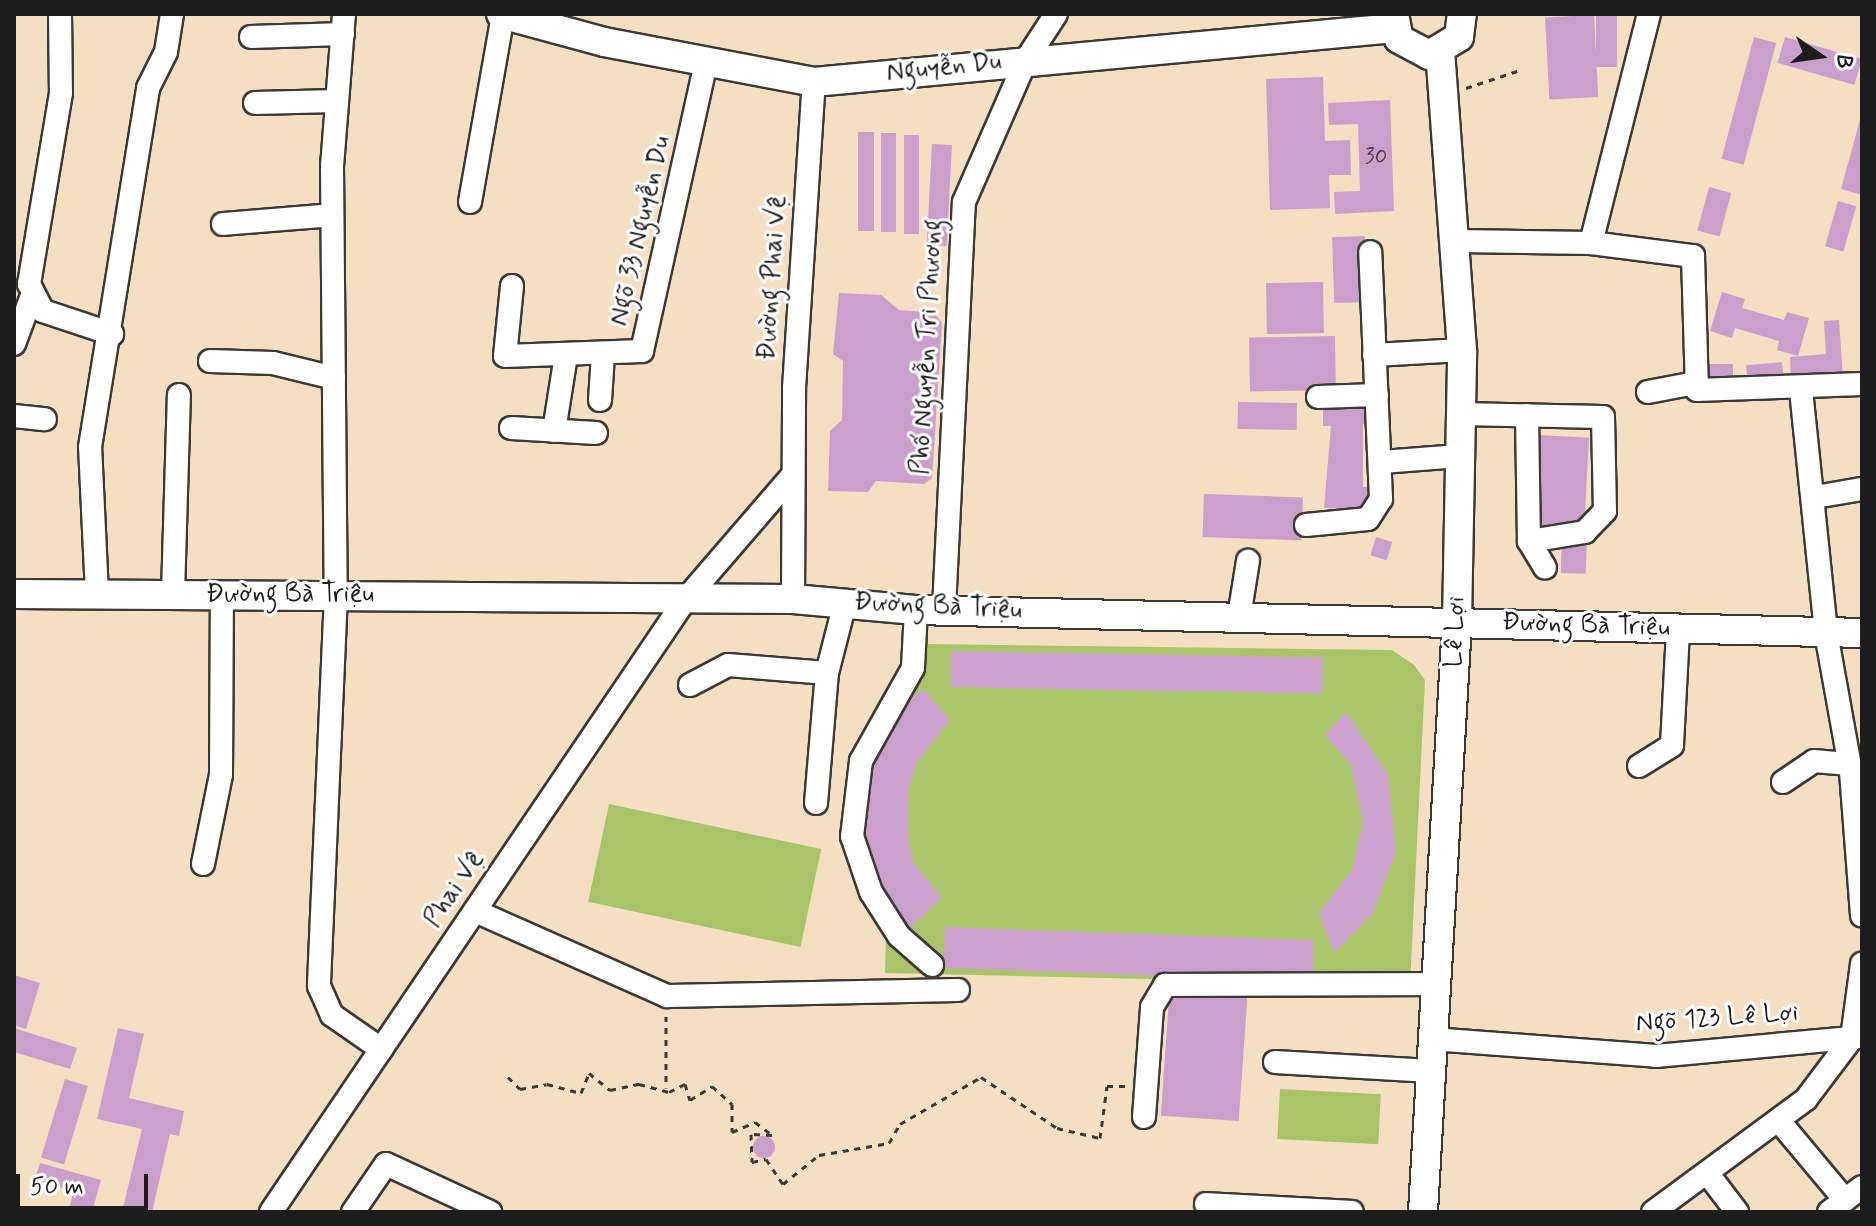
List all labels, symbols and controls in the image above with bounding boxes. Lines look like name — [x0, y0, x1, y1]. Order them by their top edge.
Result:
north arrow — [1780, 16, 1860, 96]
street label: Nguyễn Du — [885, 46, 1003, 90]
text: B — [1828, 51, 1859, 71]
street label: Ngõ 33 Nguyễn Du — [604, 133, 678, 329]
house number: 30 — [1365, 145, 1387, 171]
street label: Đường Phai Vệ — [752, 195, 794, 361]
street label: Phố Nguyễn Tri Phương — [906, 221, 950, 473]
street label: Đường Bà Triệu — [206, 579, 374, 611]
street label: Đường Bà Triệu — [854, 587, 1022, 627]
street label: Lê Lợi — [1439, 596, 1473, 668]
street label: Đường Bà Triệu — [1502, 607, 1670, 645]
street label: Phai Vệ — [418, 846, 492, 934]
street label: Ngõ 123 Lê Lợi — [1635, 998, 1799, 1040]
scale bar — [20, 1158, 152, 1208]
text: 50 m — [30, 1172, 84, 1203]

